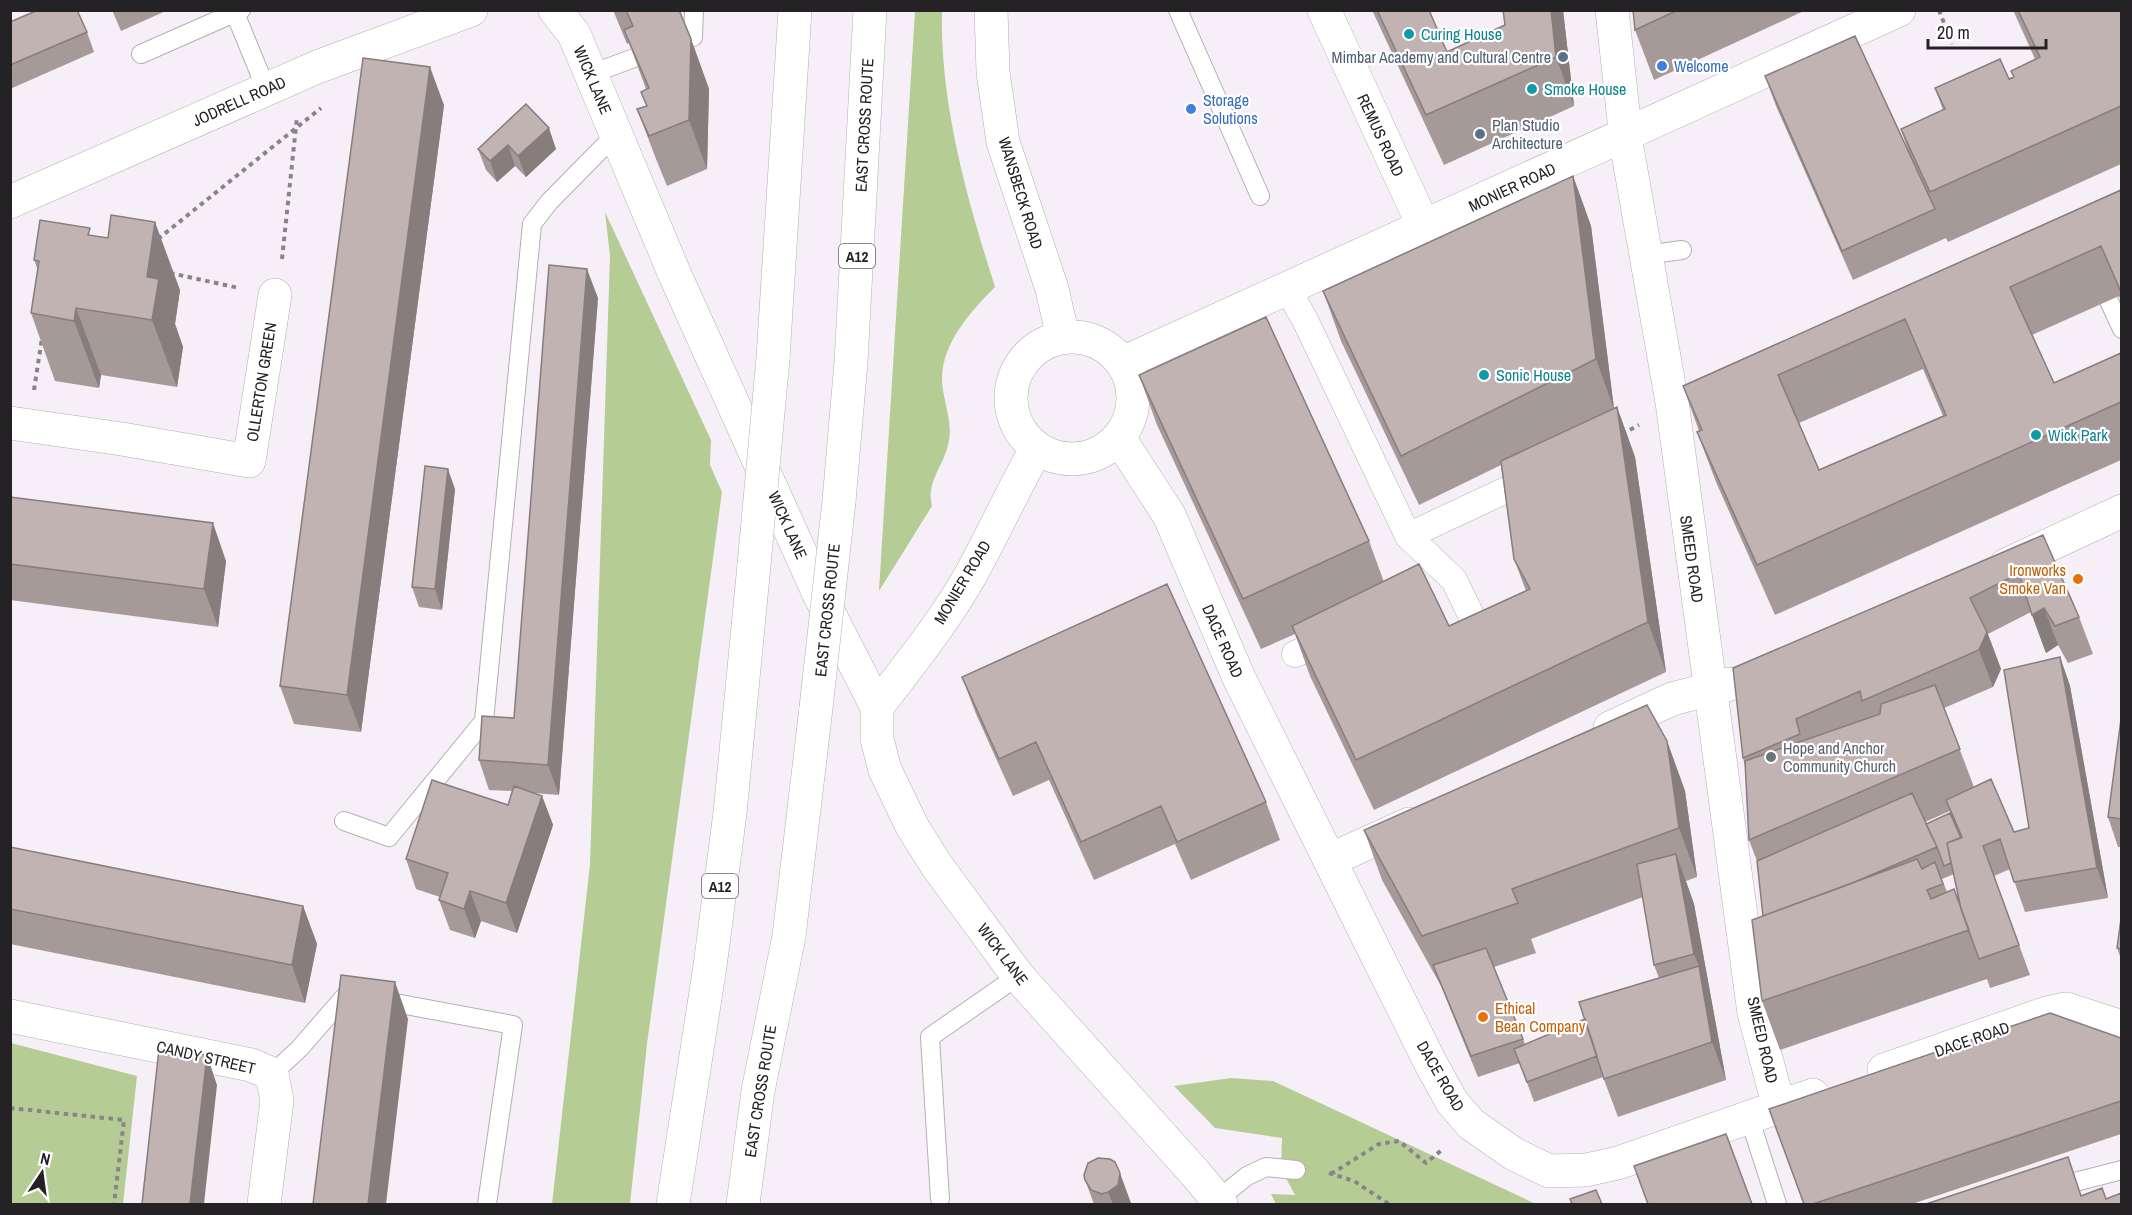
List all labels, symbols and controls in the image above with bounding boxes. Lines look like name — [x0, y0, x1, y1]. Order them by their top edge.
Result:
scale bar — [1928, 12, 2046, 50]
text: 20 m — [1937, 20, 1970, 45]
place label: Curing House — [1421, 23, 1502, 45]
marker: Curing House — [1402, 27, 1416, 41]
street label: WICK LANE — [569, 42, 617, 118]
place label: Mimbar Academy and Cultural Centre — [1332, 46, 1551, 68]
marker: Mimbar Academy and Cultural Centre — [1556, 50, 1570, 64]
place label: Welcome — [1674, 55, 1728, 77]
street label: EAST CROSS ROUTE — [850, 58, 878, 192]
marker: Welcome — [1655, 59, 1669, 73]
street label: JODRELL ROAD — [189, 71, 289, 131]
place label: Smoke House — [1544, 78, 1626, 100]
marker: Smoke House — [1525, 82, 1539, 96]
place label: Storage Solutions — [1203, 89, 1258, 129]
street label: REMUS ROAD — [1352, 90, 1410, 180]
marker: Storage Solutions — [1184, 102, 1198, 116]
place label: Plan Studio Architecture — [1491, 114, 1563, 154]
marker: Plan Studio Architecture — [1473, 127, 1487, 141]
street label: WANSBECK ROAD — [993, 134, 1049, 252]
street label: MONIER ROAD — [1465, 157, 1559, 217]
road number: A12 — [839, 244, 875, 268]
street label: OLLERTON GREEN — [241, 321, 281, 443]
place label: Sonic House — [1496, 364, 1571, 386]
marker: Sonic House — [1477, 368, 1491, 382]
place label: Wick Park — [2048, 424, 2108, 446]
marker: Wick Park — [2029, 428, 2043, 442]
street label: WICK LANE — [763, 488, 813, 562]
street label: SMEED ROAD — [1675, 514, 1709, 604]
street label: MONIER ROAD — [928, 536, 996, 628]
street label: EAST CROSS ROUTE — [809, 542, 845, 678]
place label: Ironworks Smoke Van — [1999, 559, 2066, 599]
marker: Ironworks Smoke Van — [2071, 572, 2085, 586]
street label: DACE ROAD — [1197, 601, 1249, 681]
place label: Hope and Anchor Community Church — [1783, 737, 1896, 777]
marker: Hope and Anchor Community Church — [1764, 750, 1778, 764]
road number: A12 — [702, 874, 738, 898]
street label: WICK LANE — [972, 919, 1034, 989]
street label: SMEED ROAD — [1742, 995, 1784, 1085]
place label: Ethical Bean Company — [1495, 997, 1586, 1037]
marker: Ethical Bean Company — [1476, 1010, 1490, 1024]
street label: DACE ROAD — [1932, 1016, 2012, 1062]
street label: EAST CROSS ROUTE — [739, 1023, 781, 1159]
street label: CANDY STREET — [154, 1035, 258, 1079]
street label: DACE ROAD — [1412, 1037, 1470, 1115]
north arrow — [12, 1143, 72, 1203]
text: N — [38, 1147, 52, 1170]

